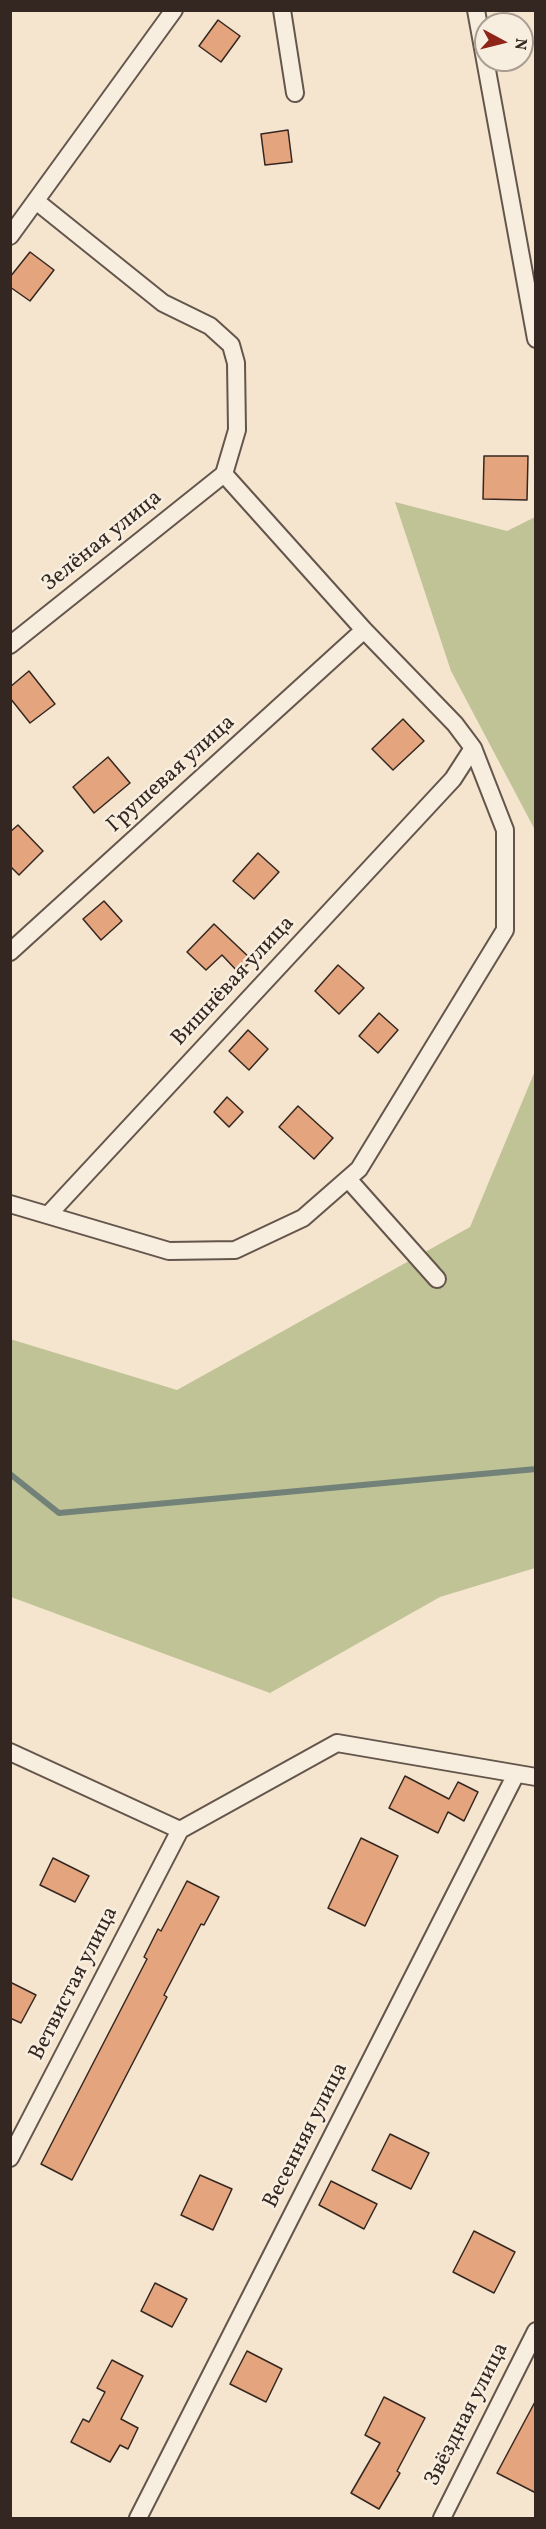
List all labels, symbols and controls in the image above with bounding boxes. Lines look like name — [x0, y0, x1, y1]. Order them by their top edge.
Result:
north arrow — [474, 12, 534, 72]
text: N — [508, 37, 532, 51]
street label: Зелёная улица — [38, 486, 168, 598]
street label: Грушевая улица — [102, 710, 242, 840]
street label: Вишнёвая улица — [167, 911, 301, 1053]
street label: Ветвистая улица — [25, 1903, 125, 2065]
street label: Весенняя улица — [259, 2059, 355, 2213]
street label: Звёздная улица — [420, 2339, 516, 2491]

